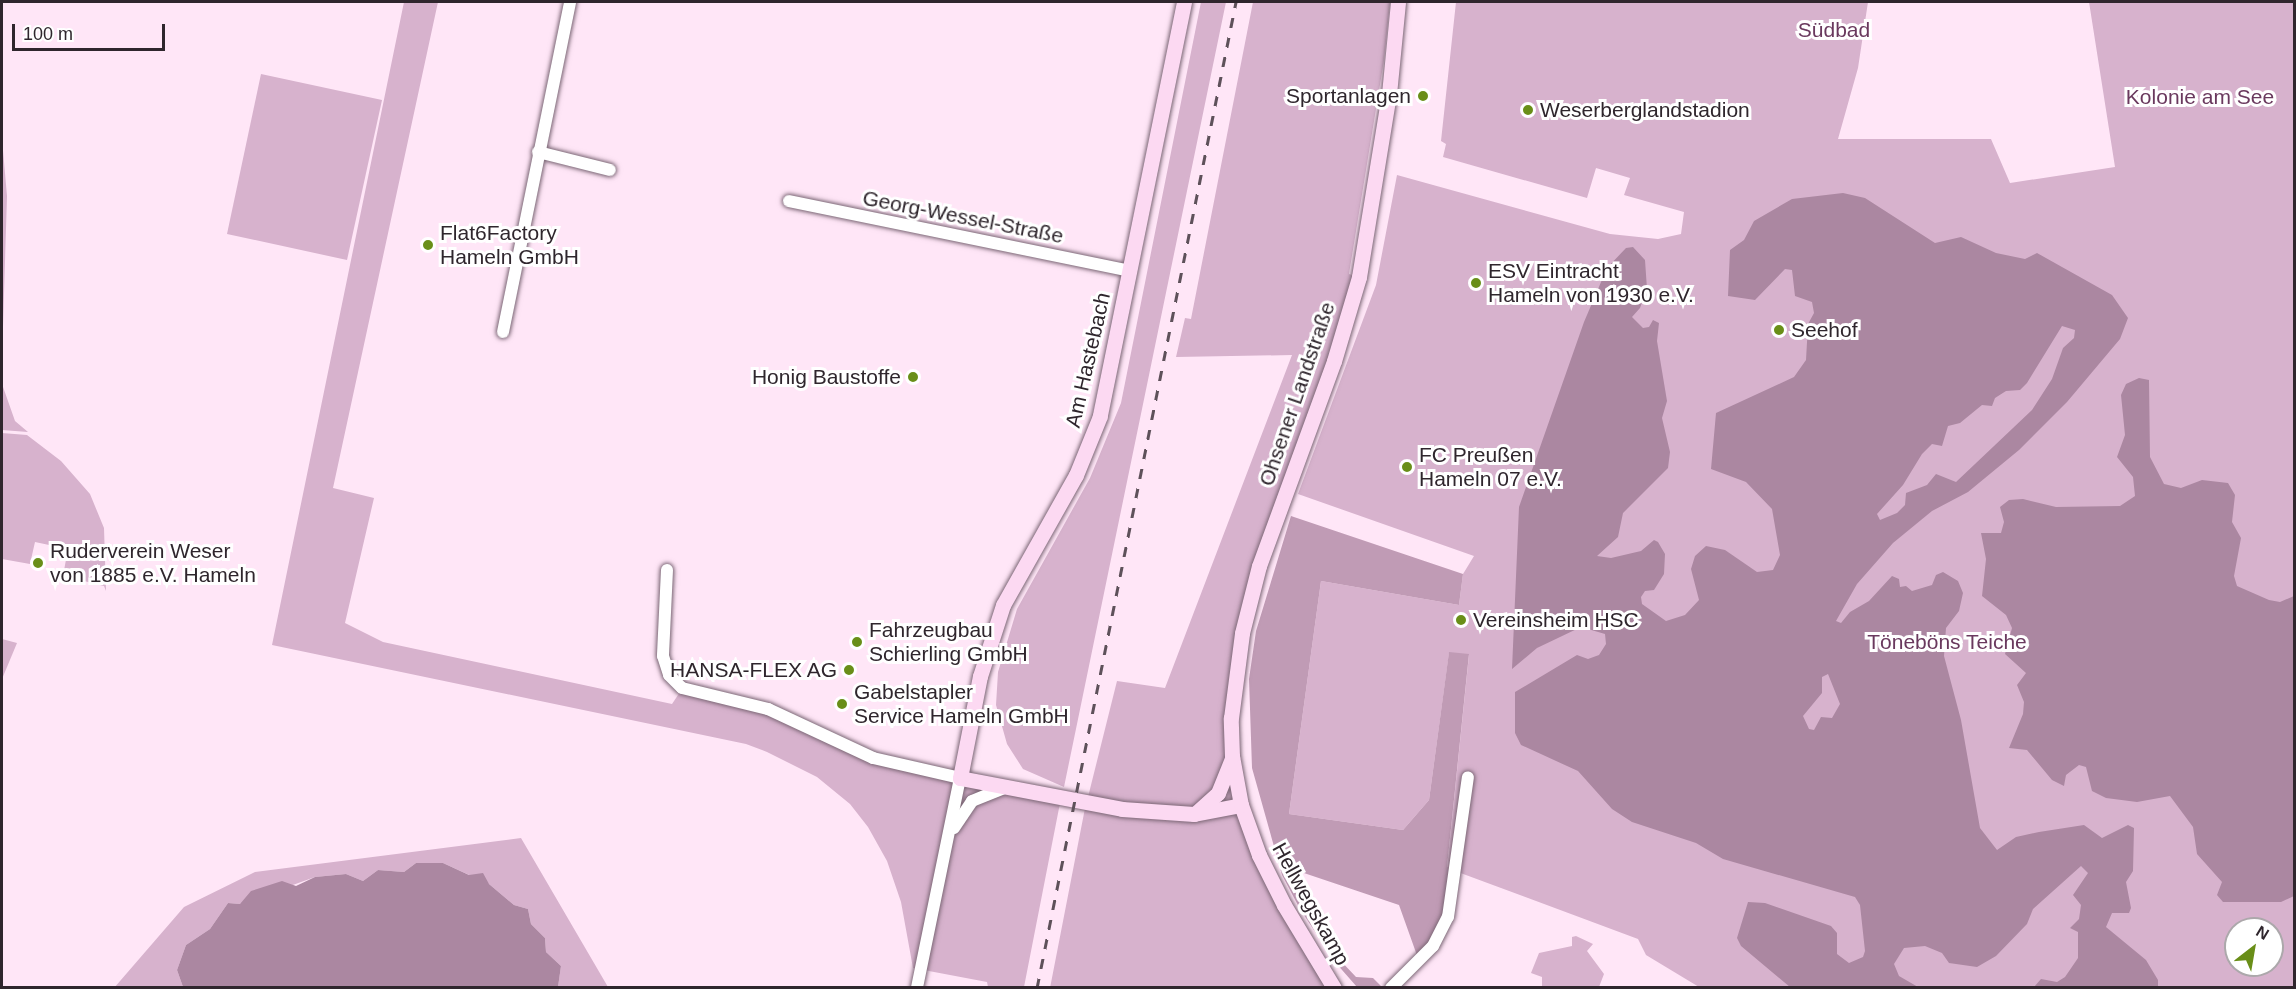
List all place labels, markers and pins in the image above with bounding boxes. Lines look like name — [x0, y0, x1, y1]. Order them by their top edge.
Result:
place label: Sportanlagen — [1286, 83, 1411, 109]
marker: Sportanlagen — [1416, 89, 1430, 103]
place label: Weserberglandstadion — [1540, 97, 1750, 123]
marker: Weserberglandstadion — [1521, 103, 1535, 117]
place label: Flat6Factory Hameln GmbH — [440, 220, 579, 270]
marker: Flat6Factory Hameln GmbH — [421, 238, 435, 252]
place label: ESV Eintracht Hameln von 1930 e.V. — [1488, 258, 1694, 308]
marker: ESV Eintracht Hameln von 1930 e.V. — [1469, 276, 1483, 290]
place label: Seehof — [1791, 317, 1858, 343]
marker: Seehof — [1772, 323, 1786, 337]
place label: Honig Baustoffe — [752, 364, 901, 390]
marker: Honig Baustoffe — [906, 370, 920, 384]
place label: FC Preußen Hameln 07 e.V. — [1419, 442, 1562, 492]
marker: FC Preußen Hameln 07 e.V. — [1400, 460, 1414, 474]
place label: Ruderverein Weser von 1885 e.V. Hameln — [50, 538, 256, 588]
marker: Ruderverein Weser von 1885 e.V. Hameln — [31, 556, 45, 570]
place label: Vereinsheim HSC — [1473, 607, 1639, 633]
marker: Vereinsheim HSC — [1454, 613, 1468, 627]
place label: Fahrzeugbau Schierling GmbH — [869, 617, 1028, 667]
marker: Fahrzeugbau Schierling GmbH — [850, 635, 864, 649]
place label: HANSA-FLEX AG — [669, 657, 837, 683]
marker: HANSA-FLEX AG — [842, 663, 856, 677]
place label: Gabelstapler Service Hameln GmbH — [854, 679, 1069, 729]
marker: Gabelstapler Service Hameln GmbH — [835, 697, 849, 711]

